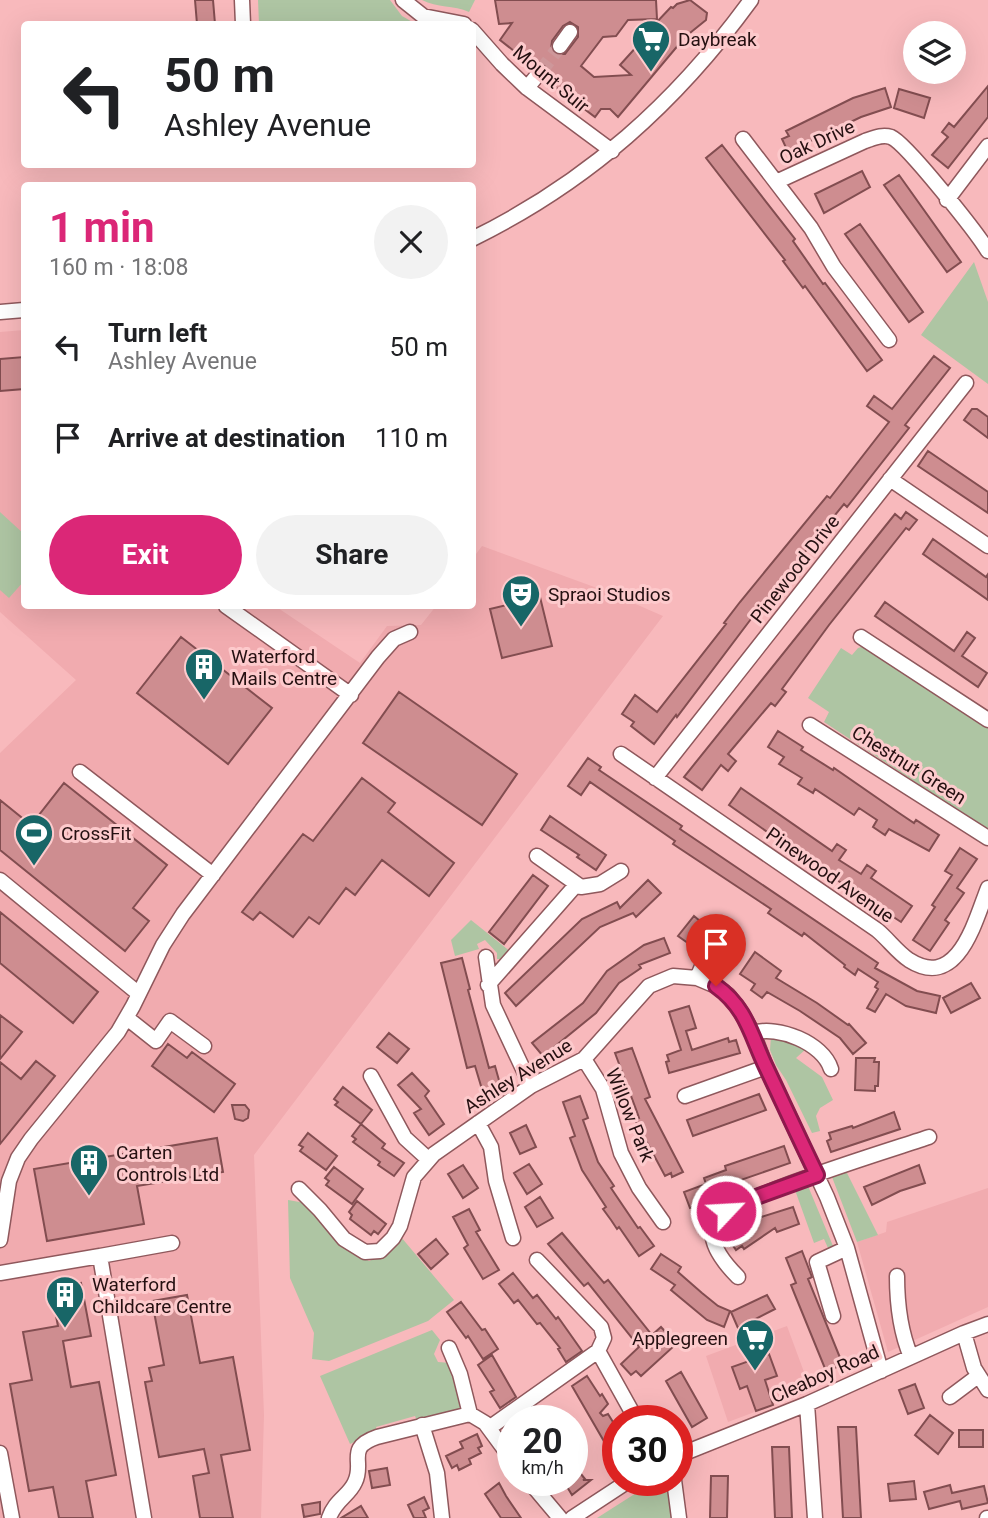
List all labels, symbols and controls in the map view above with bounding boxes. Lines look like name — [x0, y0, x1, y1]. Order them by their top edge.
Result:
supermarket icon: Daybreak — [630, 18, 672, 73]
map controls — [903, 21, 966, 84]
button: layers — [903, 21, 966, 84]
place label: Daybreak — [678, 28, 757, 51]
street label: Mount Suir — [508, 41, 594, 118]
text: 50 m — [164, 47, 275, 104]
icon: left — [49, 49, 140, 140]
text: Ashley Avenue — [164, 106, 371, 144]
street label: Oak Drive — [776, 115, 858, 169]
text: 1 min — [49, 203, 155, 252]
button: close — [374, 205, 448, 279]
text: 160 m · 18:08 — [49, 254, 188, 281]
text: Turn left — [108, 318, 207, 348]
icon: left — [49, 328, 87, 366]
text: 50 m — [390, 332, 448, 362]
text: Ashley Avenue — [108, 348, 257, 375]
icon: arrive — [49, 419, 87, 457]
text: Arrive at destination — [108, 423, 345, 453]
text: 110 m — [375, 423, 448, 453]
street label: Pinewood Drive — [746, 510, 844, 628]
button: Exit — [49, 515, 242, 595]
button: Share — [256, 515, 448, 595]
theatre icon: Spraoi Studios — [500, 573, 542, 628]
place label: Spraoi Studios — [548, 583, 670, 606]
place label: Waterford Mails Centre — [231, 645, 337, 690]
building icon: Waterford Mails Centre — [183, 646, 225, 701]
street label: Chestnut Green — [847, 721, 971, 809]
sports icon: CrossFit — [13, 812, 55, 867]
place label: CrossFit — [61, 822, 131, 845]
street label: Pinewood Avenue — [762, 822, 898, 928]
pin — [686, 914, 746, 986]
icon: arrive — [697, 925, 735, 963]
street label: Ashley Avenue — [460, 1034, 576, 1118]
street label: Willow Park — [601, 1065, 659, 1165]
place label: Carten Controls Ltd — [116, 1141, 219, 1186]
building icon: Carten Controls Ltd — [68, 1142, 110, 1197]
position arrow — [689, 1174, 763, 1248]
place label: Waterford Childcare Centre — [92, 1273, 232, 1318]
building icon: Waterford Childcare Centre — [44, 1274, 86, 1329]
supermarket icon: Applegreen — [734, 1317, 776, 1372]
place label: Applegreen — [632, 1327, 728, 1350]
street label: Cleaboy Road — [767, 1340, 883, 1408]
speed limit sign: 30 — [602, 1405, 693, 1496]
text: 20 — [522, 1421, 563, 1462]
text: km/h — [521, 1457, 564, 1478]

